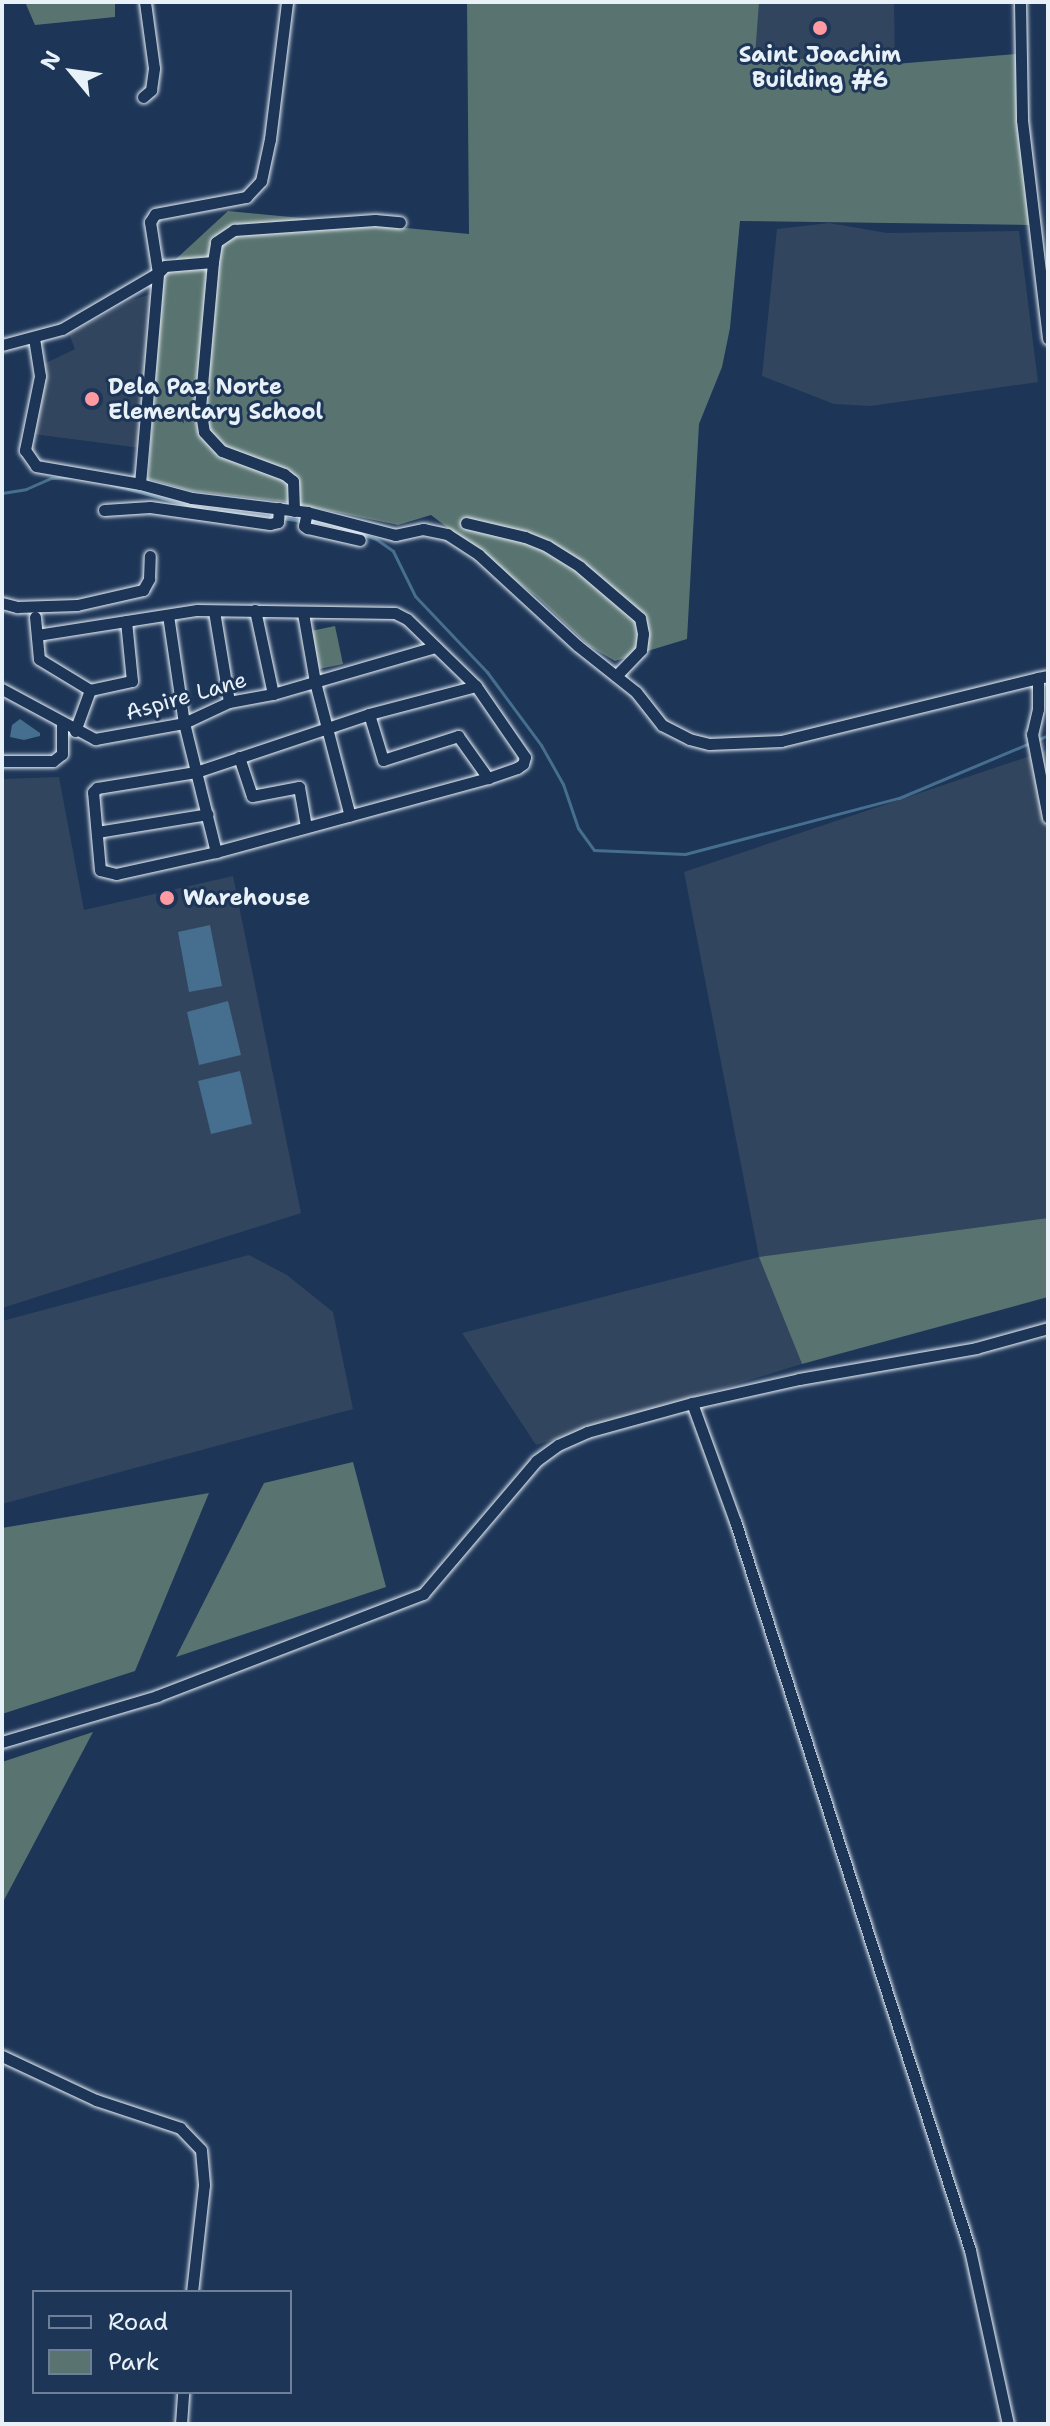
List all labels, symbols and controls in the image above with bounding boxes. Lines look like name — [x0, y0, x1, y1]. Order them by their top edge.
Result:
marker: Saint Joachim Building #6 — [811, 19, 829, 37]
north arrow — [32, 32, 112, 112]
place label: Saint Joachim Building #6 — [739, 41, 901, 92]
text: N — [34, 45, 67, 75]
place label: Dela Paz Norte Elementary School — [108, 373, 323, 424]
marker: Dela Paz Norte Elementary School — [83, 390, 101, 408]
street label: Aspire Lane — [122, 666, 250, 726]
place label: Warehouse — [183, 885, 310, 911]
marker: Warehouse — [158, 889, 176, 907]
legend — [32, 2290, 292, 2394]
text: Road — [108, 2306, 168, 2338]
text: Park — [108, 2346, 160, 2378]

